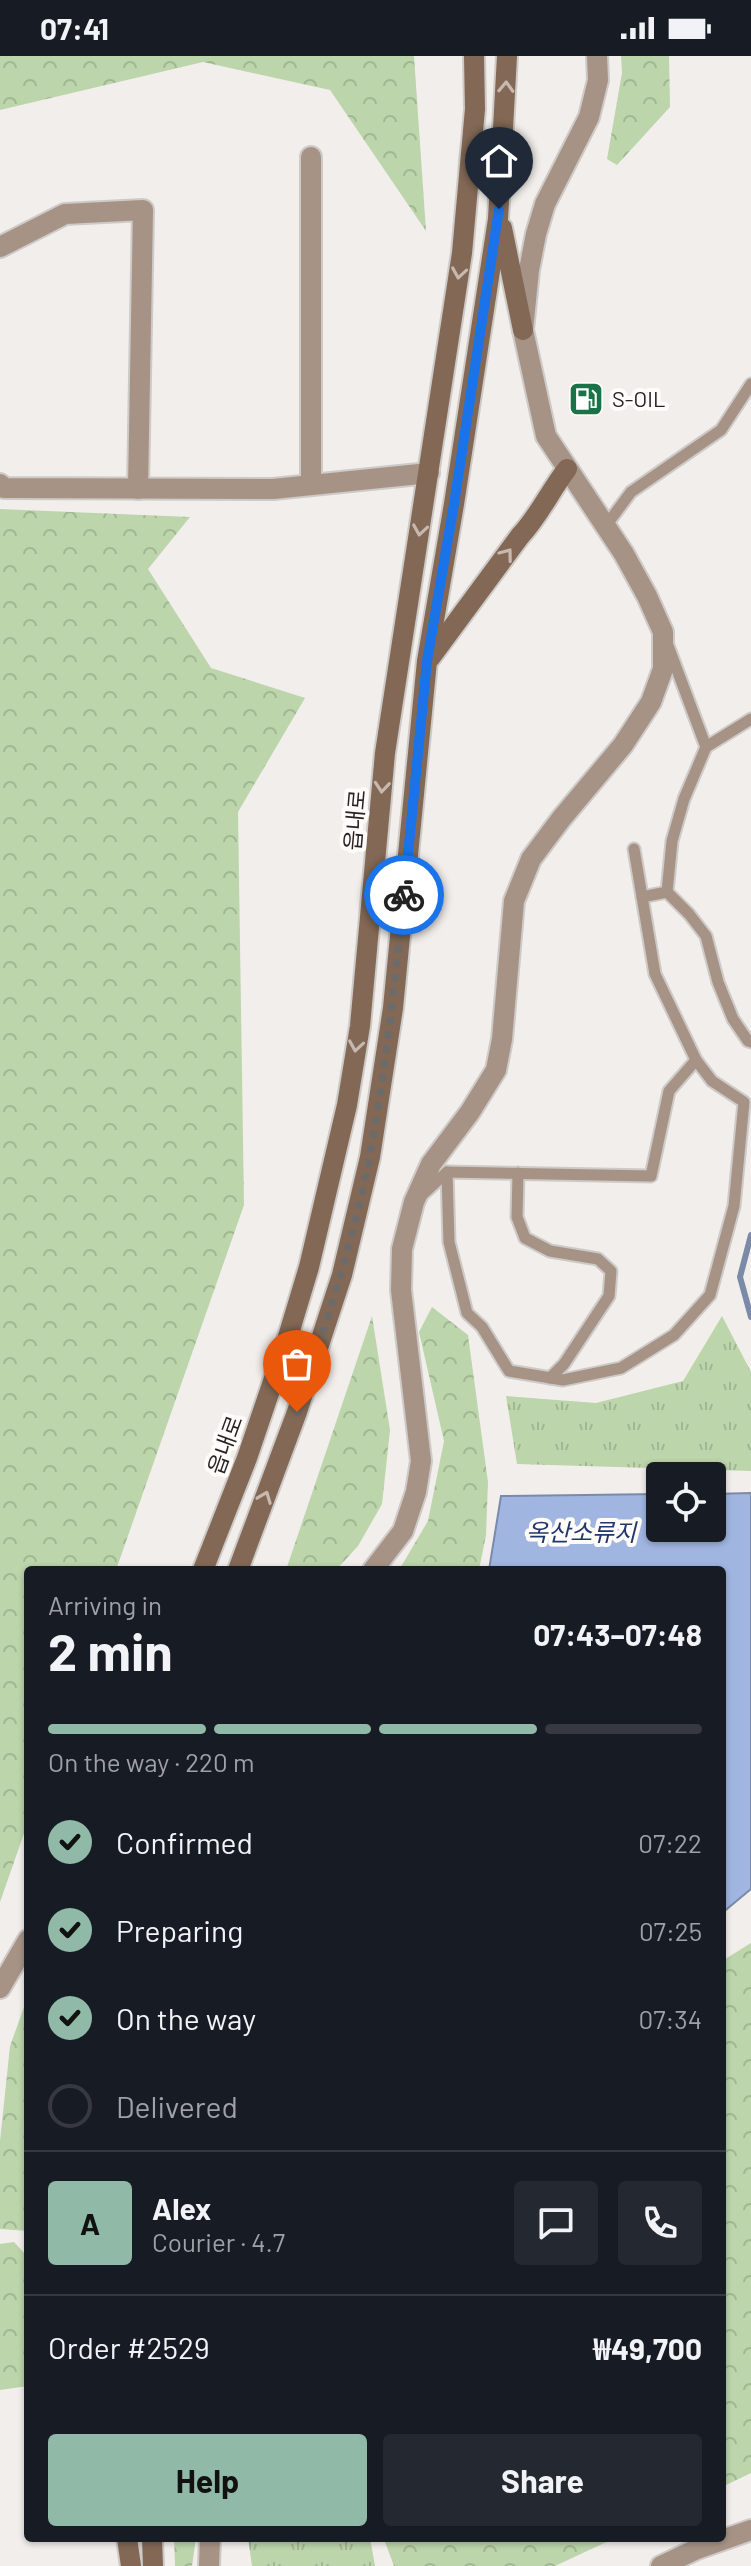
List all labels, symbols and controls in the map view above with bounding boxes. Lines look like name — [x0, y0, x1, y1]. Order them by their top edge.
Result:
text: 07:41 — [40, 10, 109, 46]
one-way arrow — [497, 80, 514, 93]
pin — [465, 127, 533, 209]
icon: home — [477, 139, 521, 183]
one-way arrow — [451, 266, 468, 280]
fuel station icon: S-OIL — [567, 380, 605, 418]
place label: S-OIL — [612, 385, 665, 411]
one-way arrow — [412, 523, 429, 537]
one-way arrow — [497, 548, 512, 563]
one-way arrow — [374, 781, 391, 794]
street label: 읍내로 — [338, 789, 370, 851]
courier — [364, 855, 444, 935]
icon: bike — [382, 873, 426, 917]
one-way arrow — [349, 1039, 366, 1053]
pin — [263, 1330, 331, 1412]
icon: bag — [275, 1342, 319, 1386]
street label: 읍내로 — [201, 1412, 247, 1478]
map controls — [646, 1462, 726, 1542]
button: locate — [646, 1462, 726, 1542]
one-way arrow — [255, 1491, 272, 1505]
water label: 옥산소류지 — [526, 1517, 638, 1546]
text: Arriving in — [48, 1589, 162, 1620]
text: 07:43–07:48 — [533, 1616, 702, 1652]
text: 2 min — [48, 1619, 173, 1681]
text: On the way · 220 m — [48, 1746, 254, 1777]
icon: check — [48, 1820, 92, 1864]
text: Confirmed — [116, 1824, 253, 1860]
text: 07:22 — [638, 1827, 702, 1858]
icon: check — [48, 1908, 92, 1952]
text: Preparing — [116, 1912, 243, 1948]
text: 07:25 — [639, 1915, 702, 1946]
icon: check — [48, 1996, 92, 2040]
text: On the way — [116, 2000, 256, 2036]
text: 07:34 — [638, 2003, 702, 2034]
text: Delivered — [116, 2088, 238, 2124]
button: chat — [514, 2181, 598, 2265]
button: phone — [618, 2181, 702, 2265]
text: Alex — [152, 2190, 211, 2226]
text: A — [80, 2205, 100, 2241]
text: Courier · 4.7 — [152, 2226, 285, 2257]
text: Order #2529 — [48, 2329, 210, 2365]
text: ₩49,700 — [593, 2330, 702, 2366]
button: Help — [48, 2434, 367, 2526]
button: Share — [383, 2434, 702, 2526]

